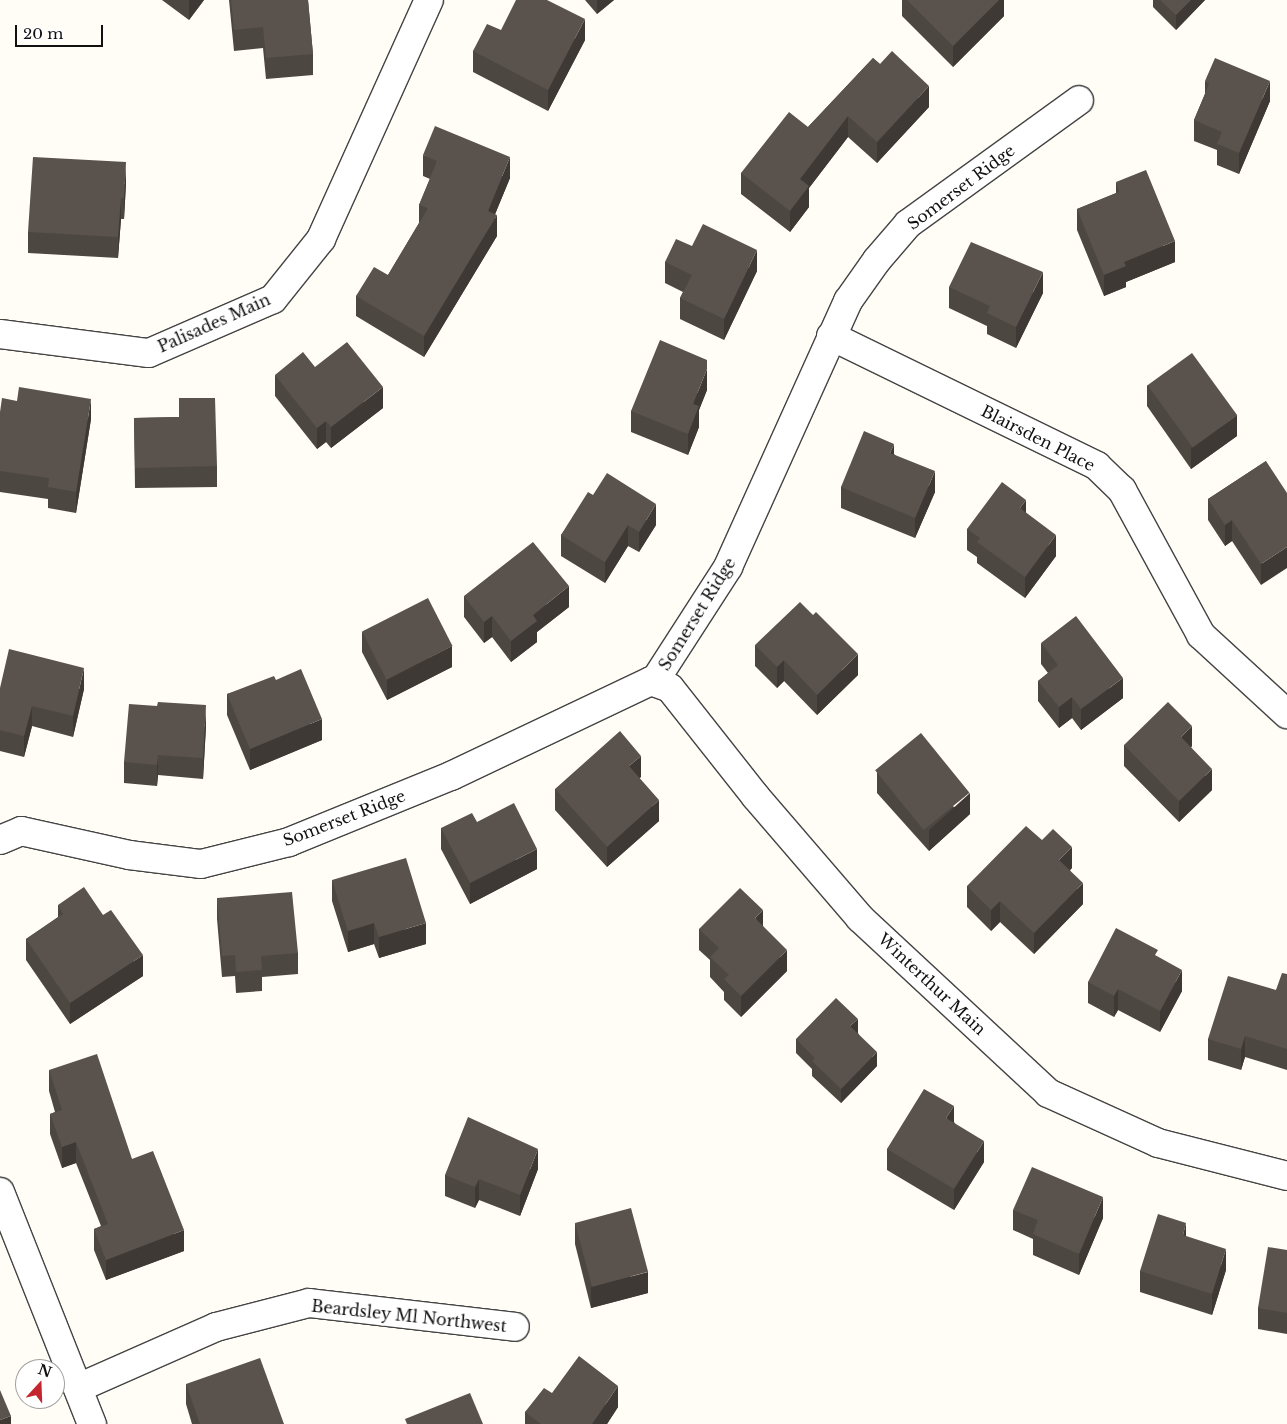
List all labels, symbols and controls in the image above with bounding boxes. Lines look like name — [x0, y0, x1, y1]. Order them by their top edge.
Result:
scale bar — [18, 15, 105, 47]
text: 20 m — [23, 24, 63, 43]
street label: Somerset Ridge — [904, 140, 1018, 234]
street label: Palisades Main — [155, 290, 273, 356]
street label: Blairsden Place — [978, 401, 1098, 475]
street label: Somerset Ridge — [655, 554, 739, 674]
street label: Somerset Ridge — [280, 786, 408, 850]
street label: Winterthur Main — [874, 929, 990, 1039]
street label: Beardsley Ml Northwest — [310, 1296, 508, 1336]
north arrow — [15, 1359, 65, 1409]
text: N — [36, 1360, 54, 1382]

